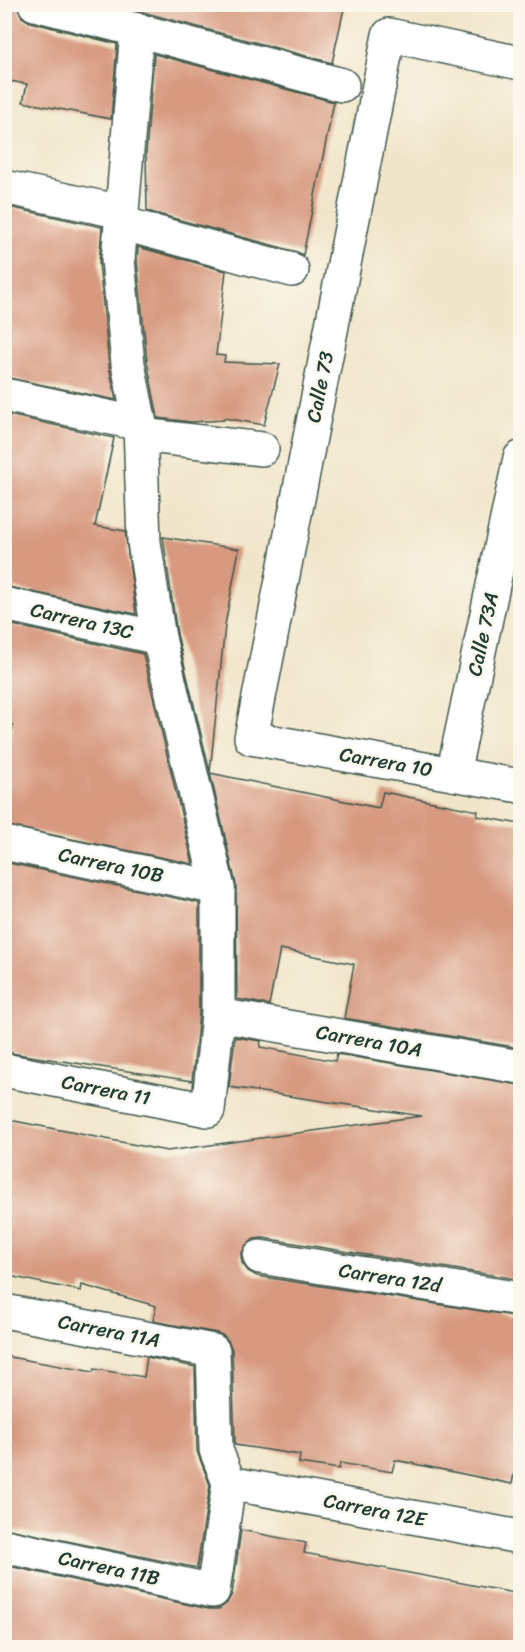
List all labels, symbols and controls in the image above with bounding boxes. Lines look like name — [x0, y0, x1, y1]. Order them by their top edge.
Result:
street label: Calle 73 — [296, 348, 344, 426]
street label: Calle 73A — [457, 589, 509, 679]
street label: Carrera 13C — [27, 592, 137, 650]
street label: Carrera 10 — [337, 737, 435, 787]
street label: Carrera 10B — [55, 837, 167, 893]
street label: Carrera 10A — [313, 1014, 425, 1068]
street label: Carrera 11 — [59, 1064, 153, 1116]
street label: Carrera 12d — [336, 1253, 445, 1304]
street label: Carrera 11A — [55, 1304, 163, 1358]
street label: Carrera 12E — [321, 1483, 431, 1537]
street label: Carrera 11B — [55, 1540, 163, 1596]

